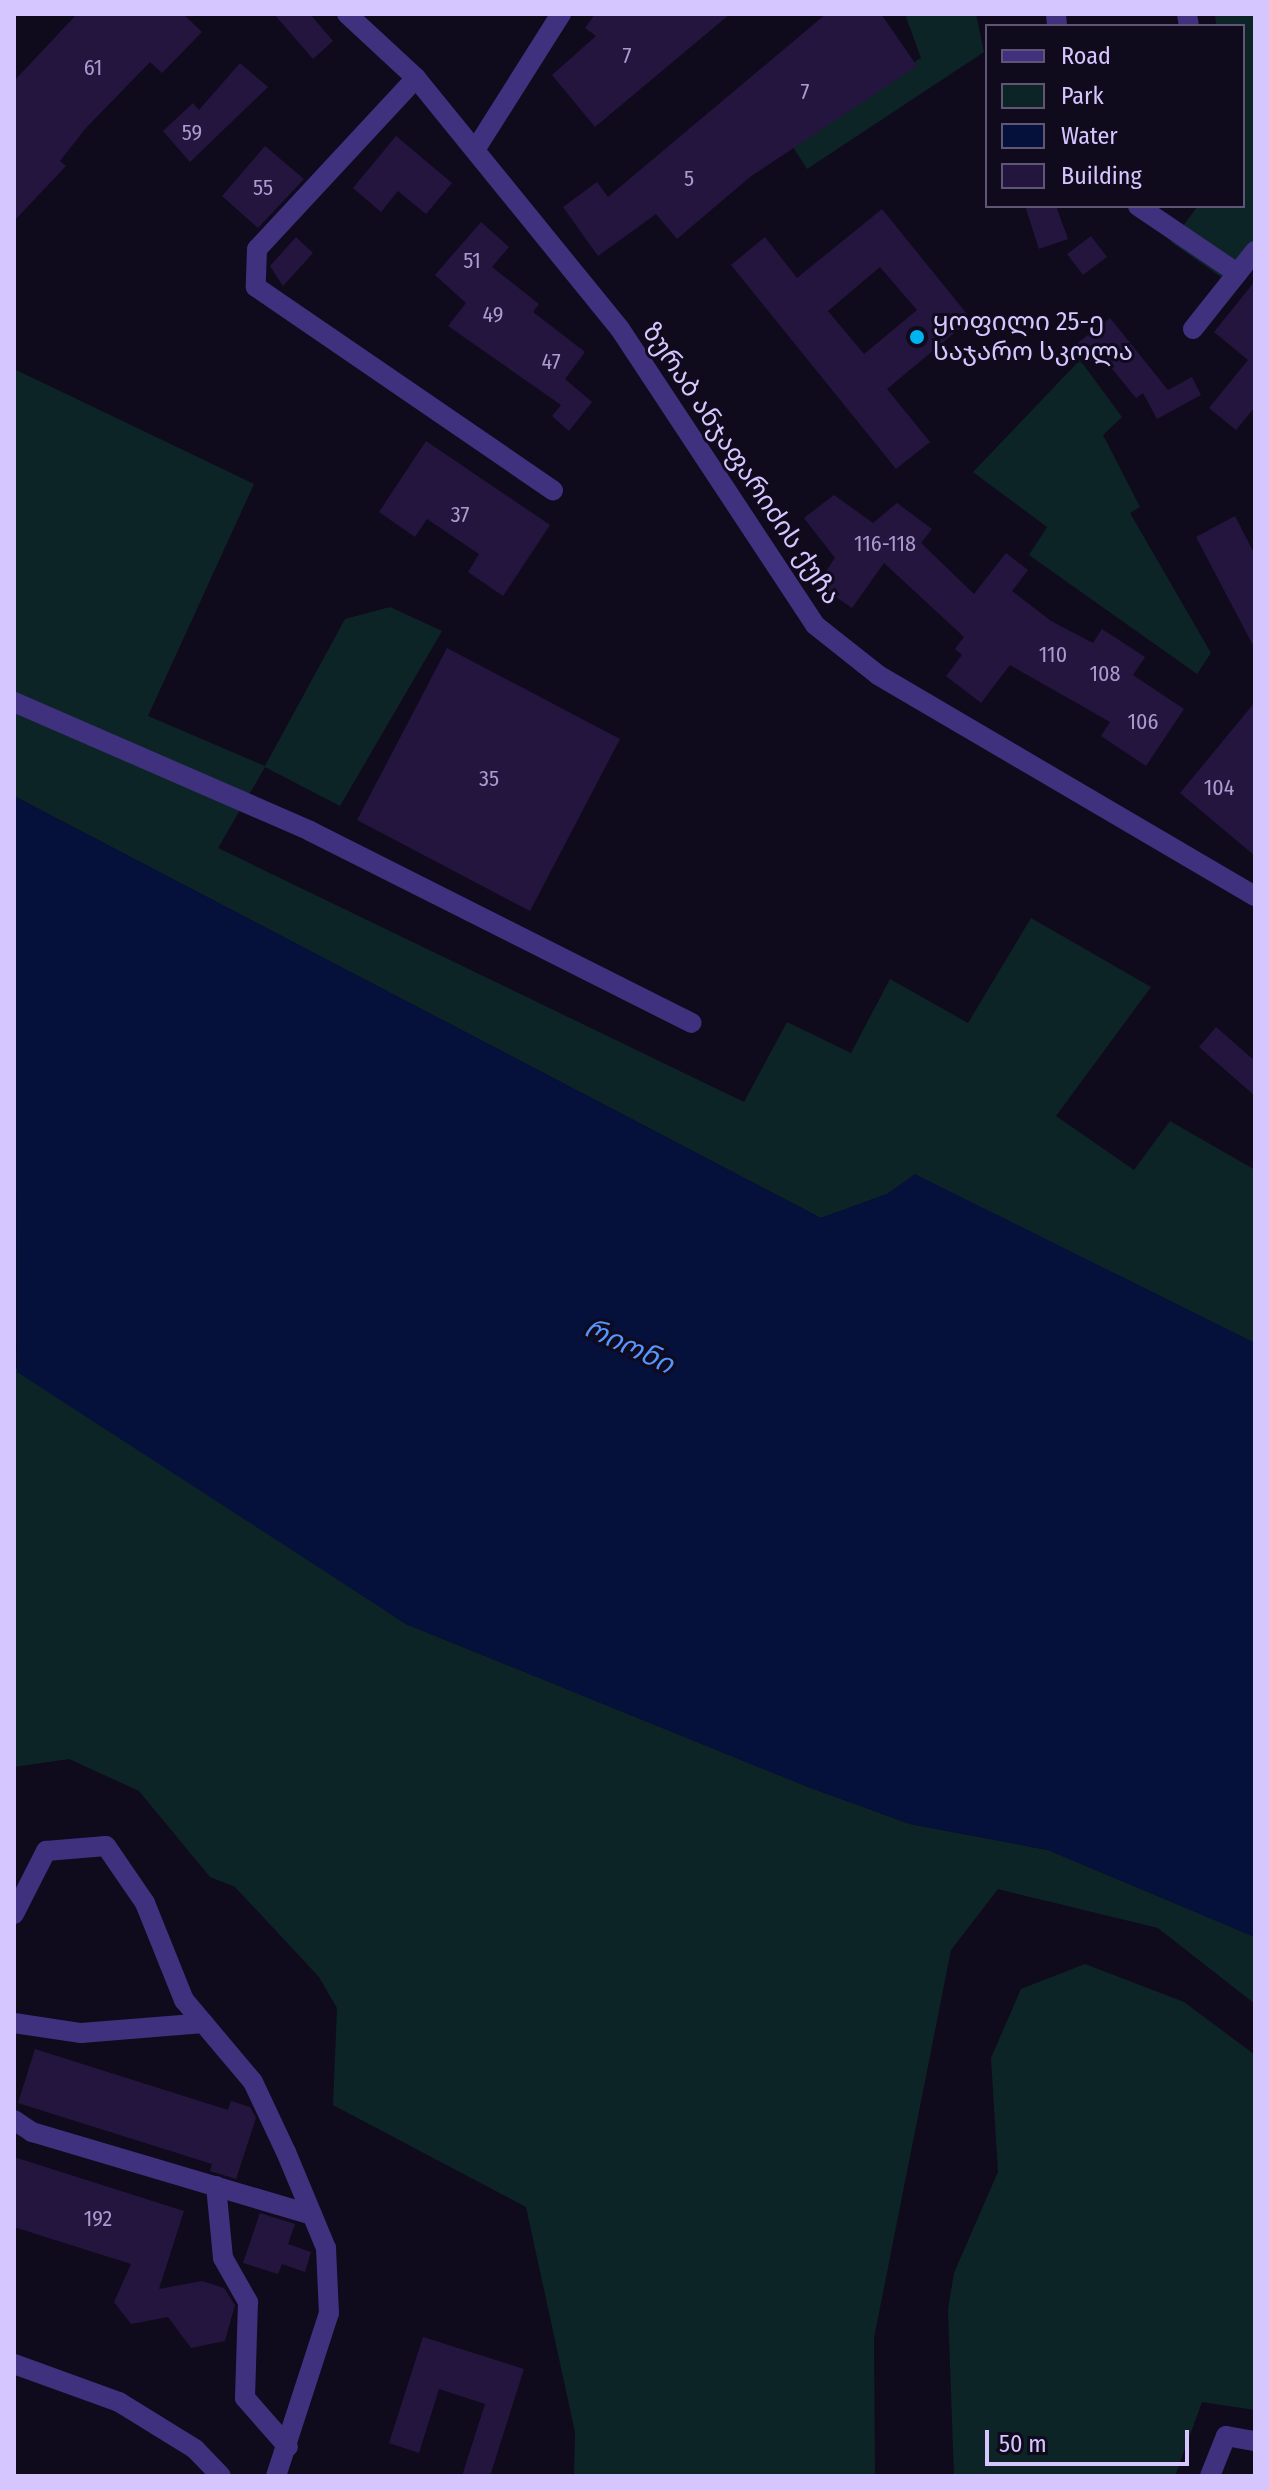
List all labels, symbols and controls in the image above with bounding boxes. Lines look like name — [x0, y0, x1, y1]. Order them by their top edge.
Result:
legend — [985, 24, 1245, 208]
text: Road — [1061, 42, 1111, 70]
house number: 7 — [623, 43, 631, 69]
house number: 61 — [84, 55, 102, 81]
house number: 7 — [801, 79, 809, 105]
text: Park — [1061, 82, 1104, 110]
house number: 59 — [182, 120, 202, 146]
text: Water — [1061, 122, 1118, 150]
text: Building — [1061, 162, 1142, 190]
house number: 5 — [684, 166, 694, 192]
house number: 55 — [253, 175, 273, 201]
house number: 51 — [463, 248, 481, 274]
house number: 49 — [483, 302, 503, 328]
place label: ყოფილი 25-ე საჯარო სკოლა — [933, 306, 1133, 368]
street label: ზურაბ ანჯაფარიძის ქუჩა — [635, 317, 847, 611]
marker: ყოფილი 25-ე საჯარო სკოლა — [908, 328, 926, 346]
house number: 47 — [541, 349, 561, 375]
house number: 37 — [451, 502, 469, 528]
house number: 116-118 — [854, 531, 916, 557]
house number: 110 — [1039, 642, 1067, 668]
house number: 108 — [1089, 661, 1121, 687]
house number: 106 — [1128, 709, 1158, 735]
house number: 35 — [479, 766, 499, 792]
house number: 104 — [1204, 775, 1234, 801]
water label: რიონი — [579, 1311, 679, 1381]
house number: 192 — [84, 2206, 112, 2232]
scale bar — [989, 2414, 1193, 2464]
text: 50 m — [999, 2430, 1047, 2458]

